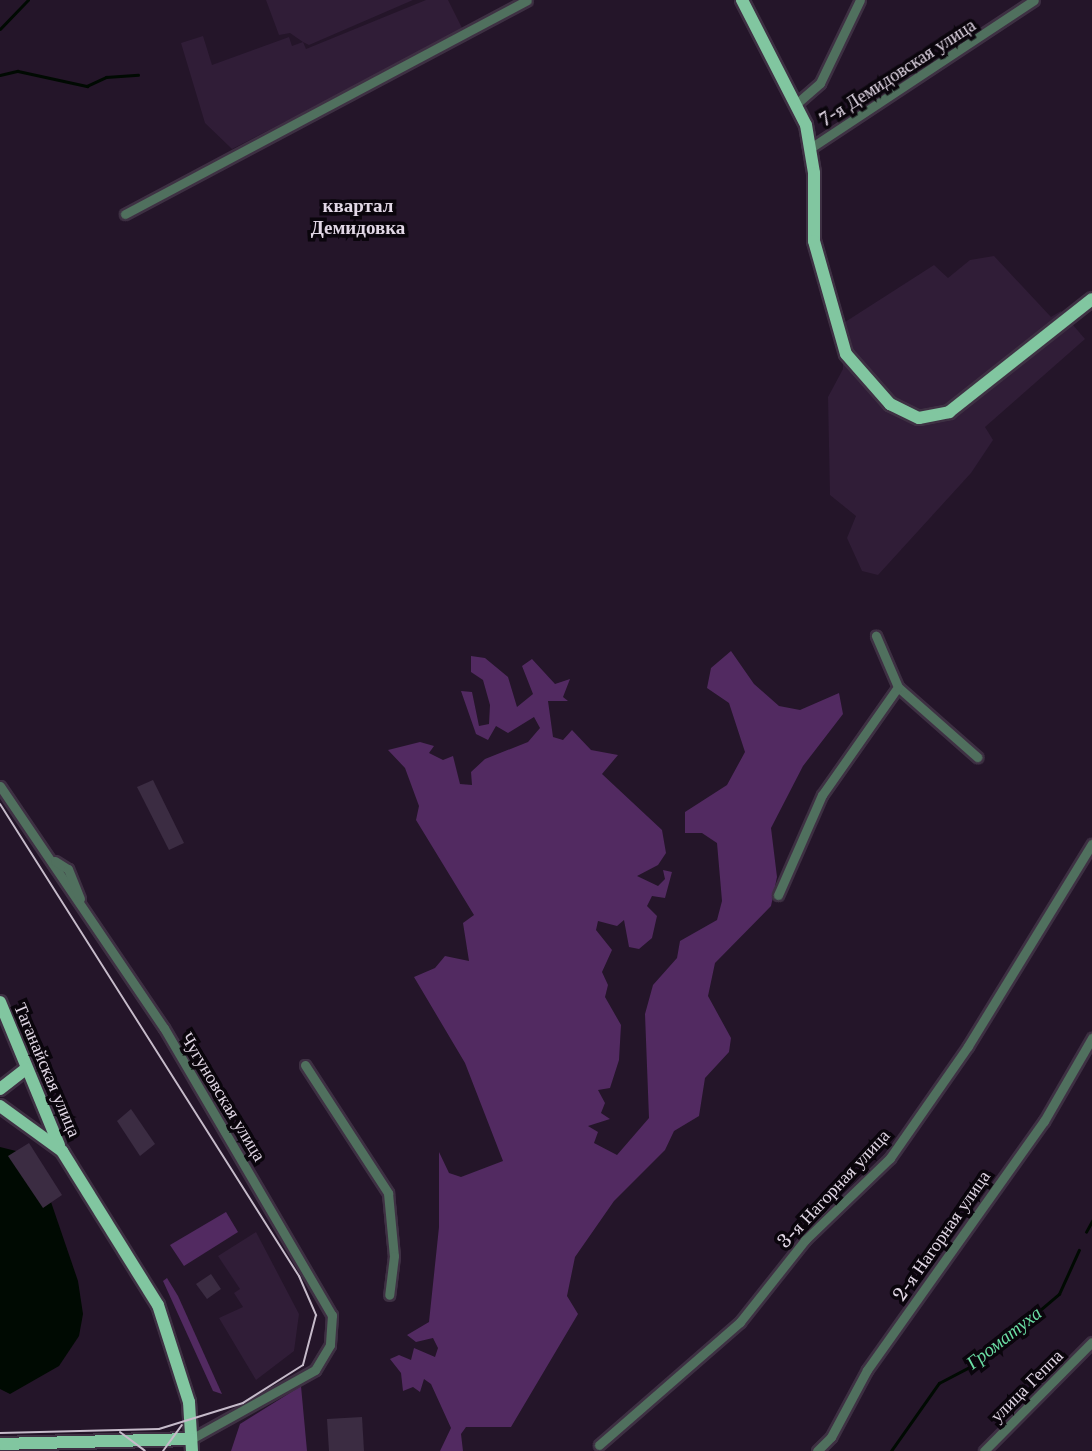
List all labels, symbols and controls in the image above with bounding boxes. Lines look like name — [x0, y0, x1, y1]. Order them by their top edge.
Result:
street label: 7-я Демидовская улица — [816, 15, 980, 131]
district label: квартал Демидовка — [311, 195, 405, 239]
street label: Таганайская улица — [9, 1000, 85, 1140]
street label: Чугуновская улица — [176, 1029, 270, 1165]
street label: 3-я Нагорная улица — [773, 1125, 895, 1253]
street label: 2-я Нагорная улица — [889, 1167, 995, 1305]
water label: Громатуха — [962, 1302, 1046, 1374]
street label: улица Геппа — [986, 1345, 1068, 1427]

